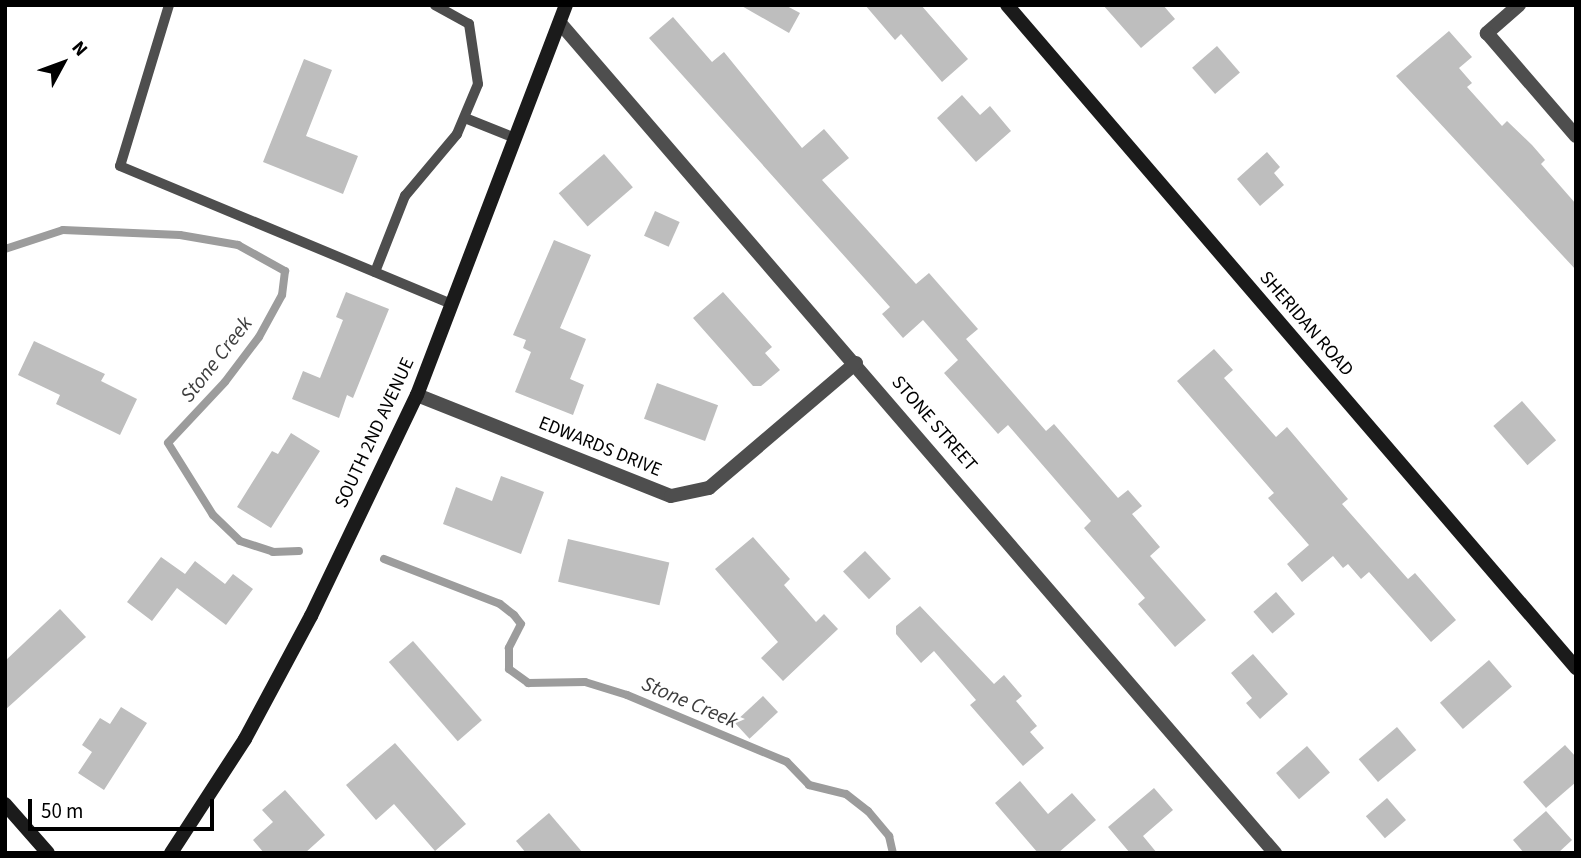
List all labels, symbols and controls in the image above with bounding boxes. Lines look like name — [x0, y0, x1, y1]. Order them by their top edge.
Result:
north arrow — [28, 28, 98, 98]
text: N — [65, 35, 94, 63]
street label: SHERIDAN ROAD — [1254, 267, 1358, 381]
water label: Stone Creek — [175, 311, 257, 407]
street label: SOUTH 2ND AVENUE — [330, 354, 420, 512]
street label: STONE STREET — [886, 372, 982, 476]
street label: EDWARDS DRIVE — [535, 412, 665, 482]
water label: Stone Creek — [638, 670, 742, 734]
scale bar — [32, 784, 217, 828]
text: 50 m — [41, 796, 83, 826]

